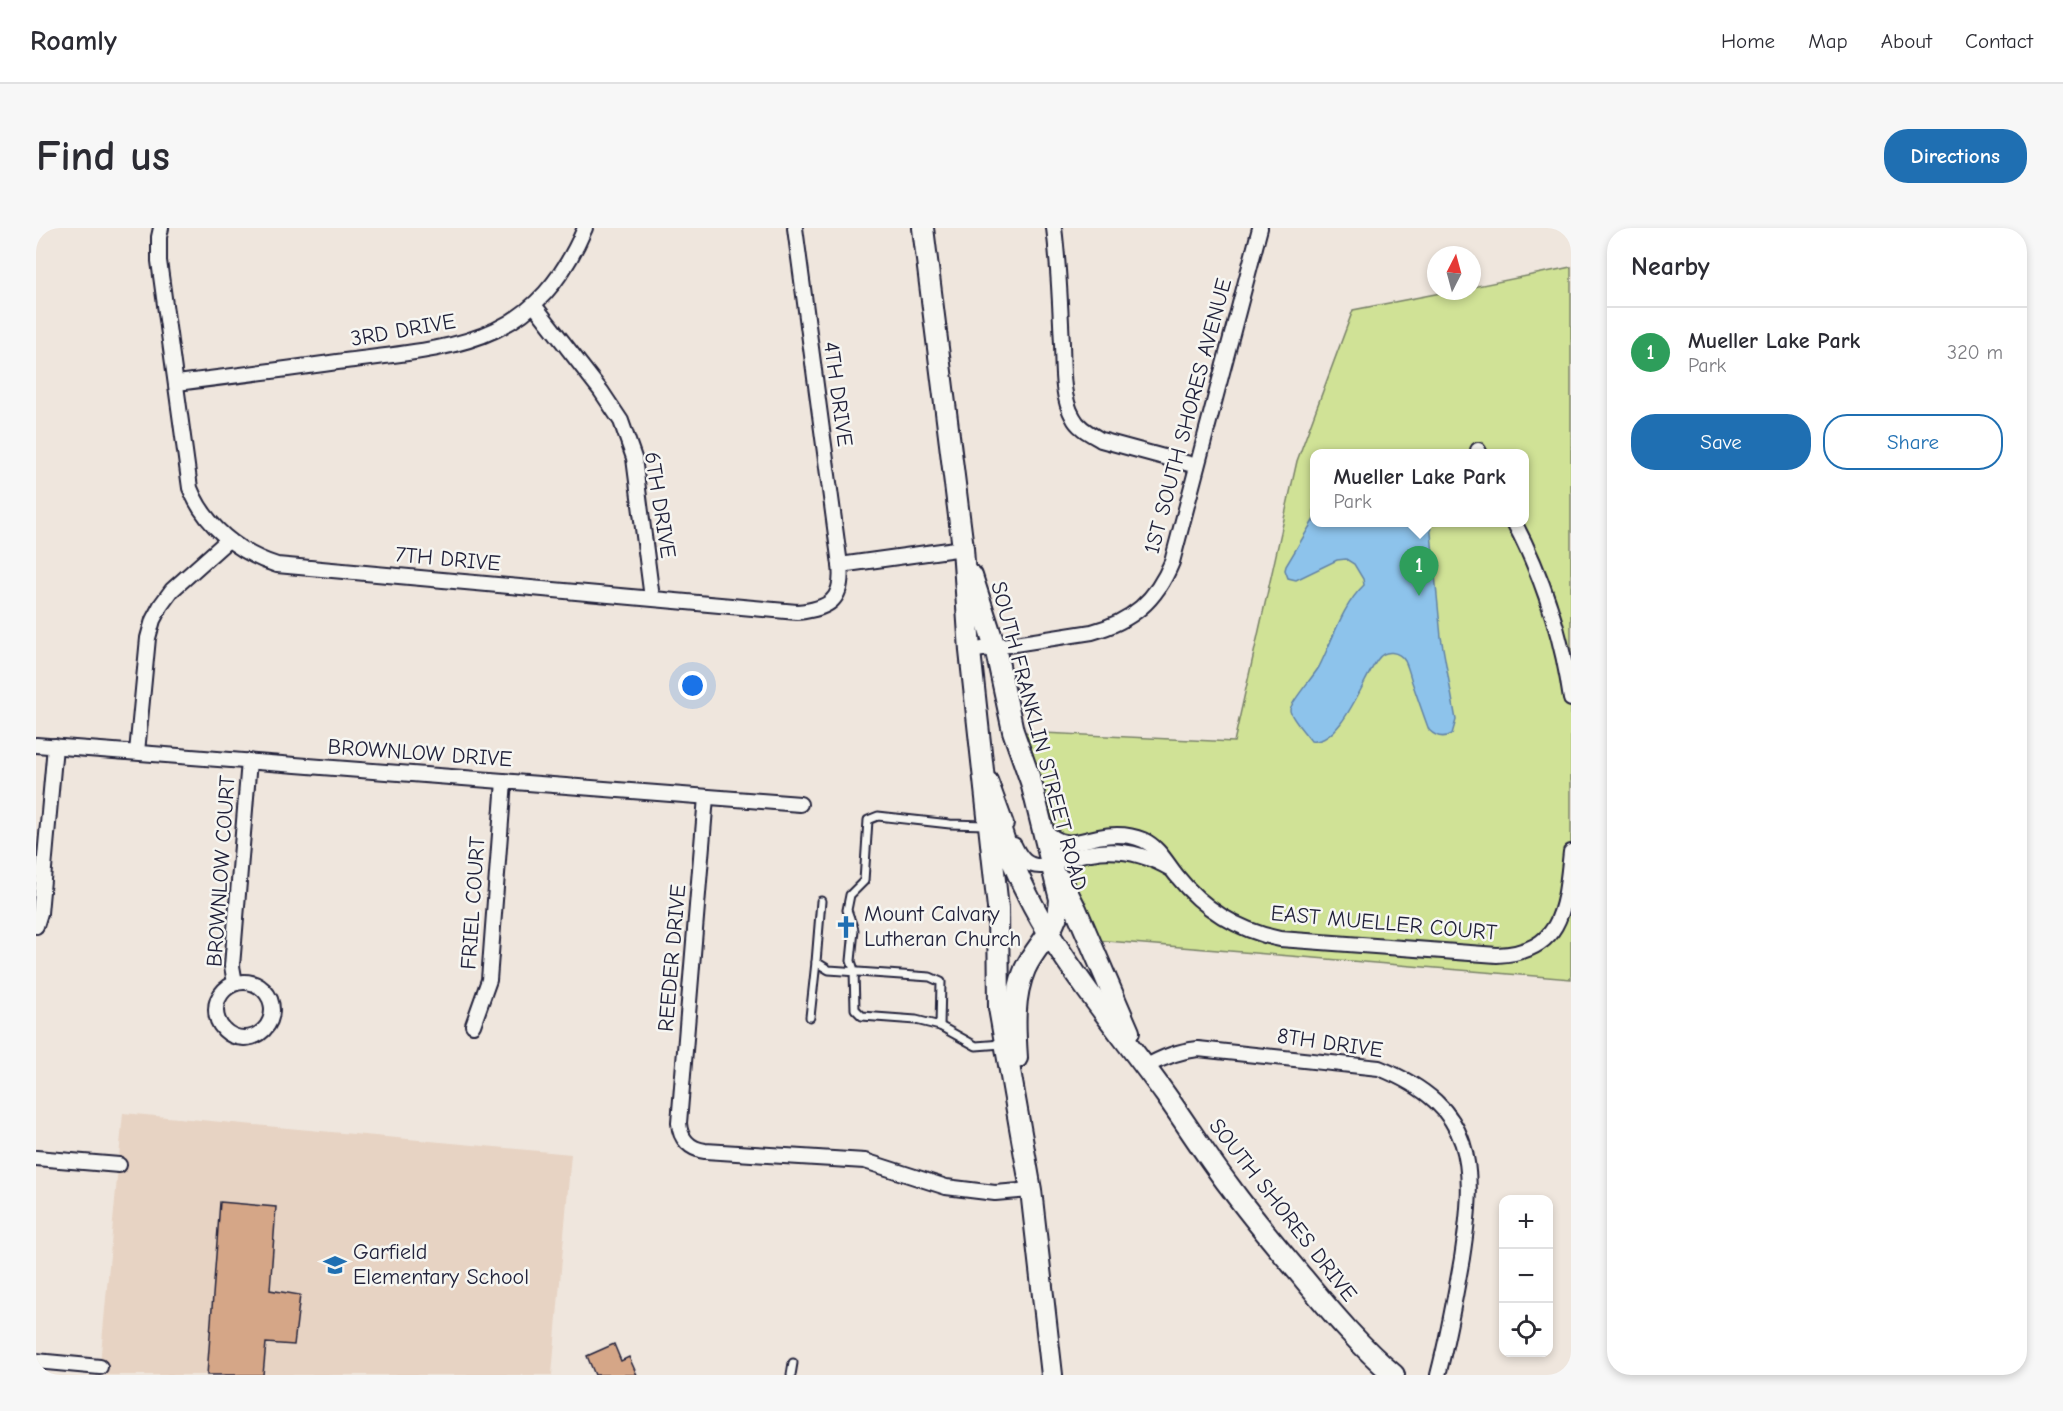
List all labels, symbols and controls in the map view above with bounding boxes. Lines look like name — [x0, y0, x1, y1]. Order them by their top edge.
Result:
text: Roamly — [30, 25, 117, 57]
text: Home — [1721, 29, 1775, 53]
text: Map — [1808, 29, 1848, 53]
text: About — [1881, 29, 1932, 53]
text: Contact — [1965, 29, 2033, 53]
button: Directions — [1884, 129, 2027, 183]
text: Find us — [36, 132, 170, 181]
north arrow — [1427, 246, 1481, 300]
text: Nearby — [1631, 252, 1710, 282]
street label: 1ST SOUTH SHORES AVENUE — [1139, 276, 1237, 556]
street label: 3RD DRIVE — [349, 308, 457, 352]
text: Mueller Lake Park — [1688, 328, 1860, 354]
street label: 4TH DRIVE — [818, 340, 858, 448]
text: 1 — [1647, 341, 1654, 364]
text: 320 m — [1947, 341, 2003, 364]
text: Park — [1688, 354, 1726, 377]
button: Save — [1631, 414, 1811, 470]
button: Share — [1823, 414, 2003, 470]
popup — [1310, 449, 1529, 527]
street label: 6TH DRIVE — [639, 450, 681, 560]
text: Mueller Lake Park — [1333, 464, 1506, 490]
text: Park — [1333, 490, 1372, 513]
street label: 7TH DRIVE — [394, 541, 502, 577]
pin: 1 — [1400, 546, 1438, 596]
street label: SOUTH FRANKLIN STREET ROAD — [985, 579, 1093, 893]
your location — [678, 671, 707, 700]
street label: BROWNLOW DRIVE — [327, 734, 513, 772]
street label: BROWNLOW COURT — [201, 774, 241, 968]
street label: FRIEL COURT — [455, 835, 491, 970]
street label: REEDER DRIVE — [653, 883, 691, 1033]
street label: EAST MUELLER COURT — [1270, 900, 1499, 946]
place label: Mount Calvary Lutheran Church — [864, 901, 1021, 952]
church icon: Mount Calvary Lutheran Church — [833, 914, 859, 940]
street label: 8TH DRIVE — [1275, 1023, 1385, 1063]
street label: SOUTH SHORES DRIVE — [1204, 1113, 1362, 1307]
map controls — [1499, 1195, 1553, 1357]
button: + — [1499, 1195, 1553, 1249]
place label: Garfield Elementary School — [353, 1239, 529, 1290]
button: − — [1499, 1249, 1553, 1303]
school or university icon: Garfield Elementary School — [322, 1252, 348, 1278]
button: locate — [1499, 1303, 1553, 1357]

